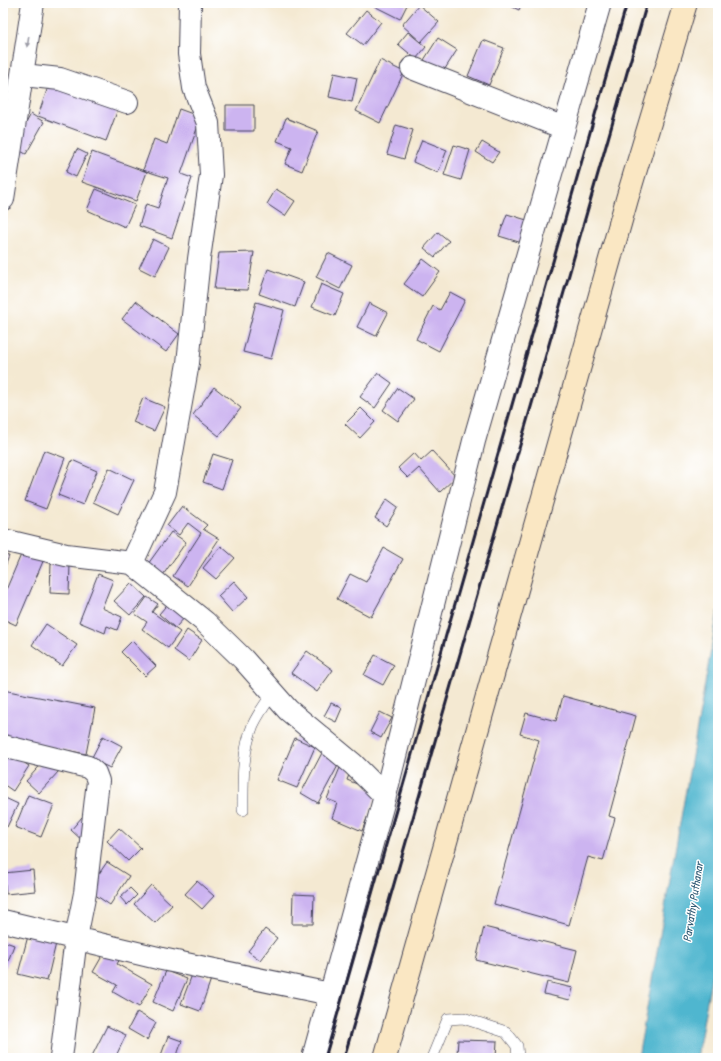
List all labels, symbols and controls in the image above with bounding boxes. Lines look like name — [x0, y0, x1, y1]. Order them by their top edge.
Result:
one-way arrow — [25, 36, 31, 48]
water label: Parvathy Puthanar — [678, 859, 707, 943]

